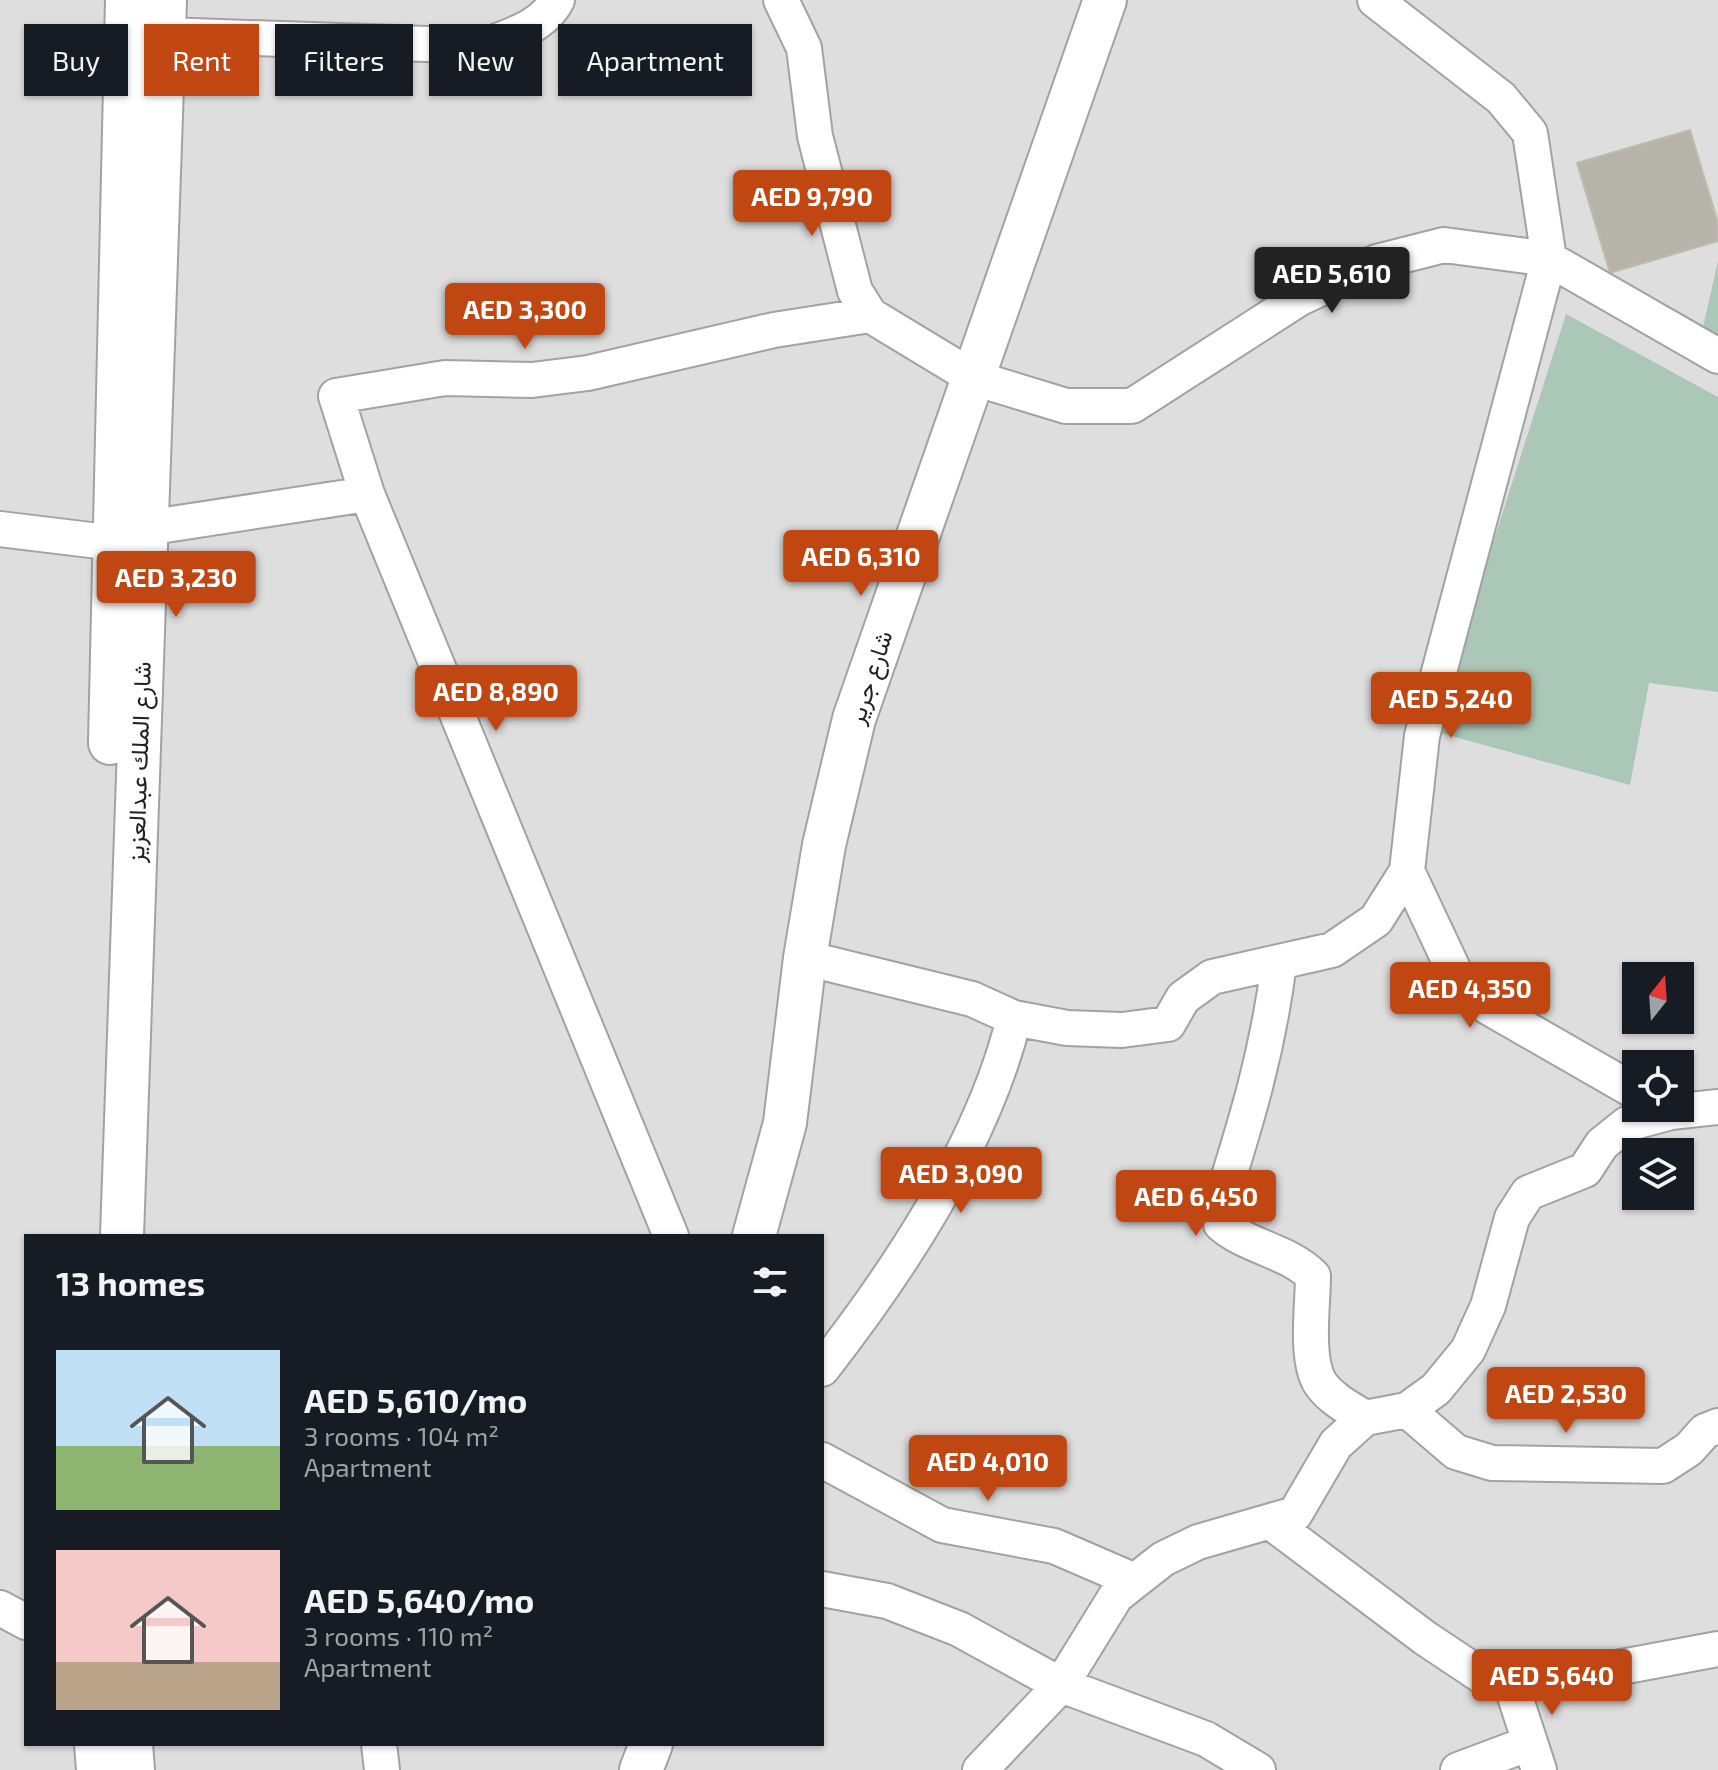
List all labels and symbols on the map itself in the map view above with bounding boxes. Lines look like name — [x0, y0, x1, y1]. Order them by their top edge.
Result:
pin: AED 9,790 — [720, 170, 904, 238]
pin: AED 5,610 — [1240, 247, 1424, 315]
pin: AED 3,300 — [433, 283, 617, 351]
pin: AED 6,310 — [769, 530, 953, 598]
pin: AED 3,230 — [84, 551, 268, 619]
street label: شارع جرير — [840, 627, 901, 729]
street label: شارع الملك عبدالعزيز — [120, 661, 159, 864]
pin: AED 8,890 — [404, 665, 588, 733]
pin: AED 5,240 — [1359, 672, 1543, 740]
pin: AED 4,350 — [1378, 962, 1562, 1030]
north arrow — [1622, 962, 1694, 1034]
pin: AED 3,090 — [869, 1147, 1053, 1215]
pin: AED 6,450 — [1104, 1170, 1288, 1238]
pin: AED 2,530 — [1474, 1367, 1658, 1435]
pin: AED 4,010 — [896, 1435, 1080, 1503]
pin: AED 5,640 — [1460, 1649, 1644, 1717]

